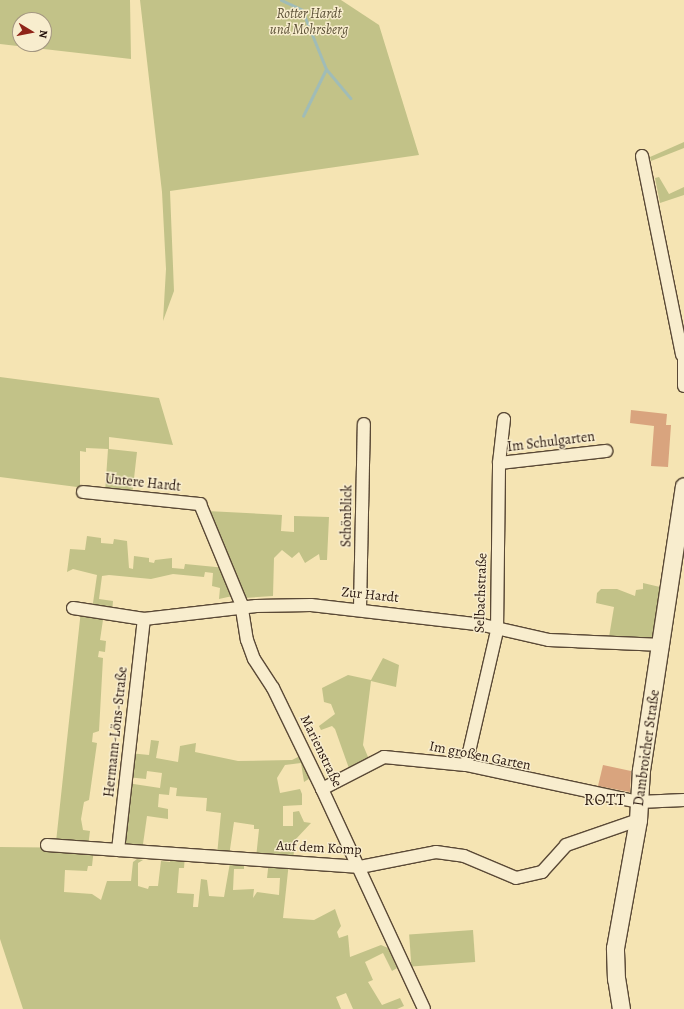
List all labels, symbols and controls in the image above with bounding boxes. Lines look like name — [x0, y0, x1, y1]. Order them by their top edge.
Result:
park label: Rotter Hardt und Mohrsberg — [270, 6, 348, 38]
north arrow — [12, 12, 52, 52]
text: N — [35, 29, 51, 39]
street label: Im Schulgarten — [506, 428, 596, 456]
street label: Untere Hardt — [104, 471, 182, 495]
street label: Schönblick — [338, 485, 356, 547]
street label: Selbachstraße — [471, 553, 491, 633]
street label: Zur Hardt — [340, 584, 400, 606]
street label: Hermann-Löns-Straße — [101, 666, 131, 798]
street label: Dambroicher Straße — [631, 689, 663, 807]
street label: Marienstraße — [296, 712, 346, 790]
street label: Im großen Garten — [428, 738, 532, 774]
district label: ROTT — [584, 790, 626, 810]
street label: Auf dem Komp — [276, 837, 362, 859]

